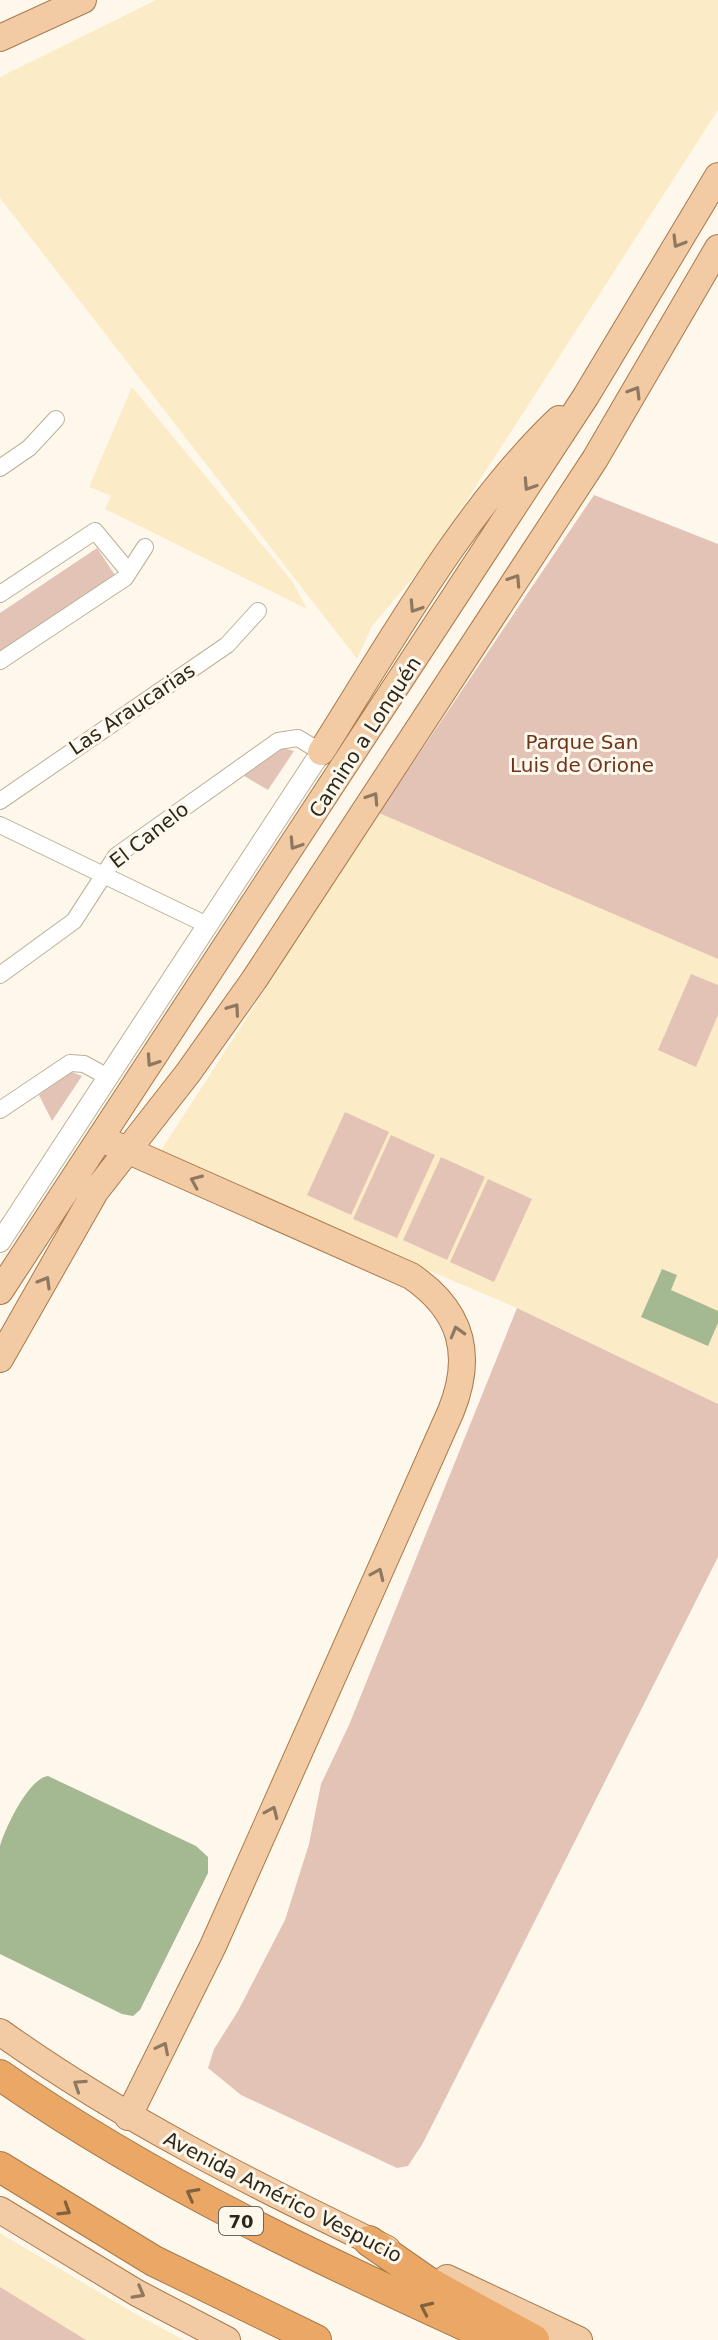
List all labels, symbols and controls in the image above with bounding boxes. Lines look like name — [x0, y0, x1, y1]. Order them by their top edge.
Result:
one-way arrow — [672, 233, 688, 248]
one-way arrow — [625, 386, 641, 401]
one-way arrow — [524, 476, 539, 491]
one-way arrow — [506, 574, 521, 589]
one-way arrow — [409, 599, 424, 613]
street label: Camino a Lonquén — [304, 652, 426, 822]
street label: Las Araucarias — [64, 658, 200, 760]
park label: Parque San Luis de Orione — [510, 730, 654, 777]
one-way arrow — [363, 792, 378, 806]
street label: El Canelo — [105, 797, 193, 873]
one-way arrow — [290, 835, 305, 849]
one-way arrow — [225, 1003, 240, 1017]
one-way arrow — [147, 1052, 162, 1066]
one-way arrow — [190, 1174, 205, 1190]
one-way arrow — [35, 1276, 51, 1290]
one-way arrow — [450, 1326, 466, 1339]
one-way arrow — [369, 1568, 385, 1582]
one-way arrow — [263, 1805, 279, 1820]
one-way arrow — [154, 2041, 169, 2056]
one-way arrow — [73, 2080, 88, 2095]
street label: Avenida Américo Vespucio — [160, 2126, 406, 2268]
one-way arrow — [186, 2188, 201, 2204]
one-way arrow — [56, 2200, 71, 2216]
road number: 70 — [219, 2207, 263, 2235]
one-way arrow — [130, 2283, 144, 2299]
one-way arrow — [419, 2301, 434, 2317]

